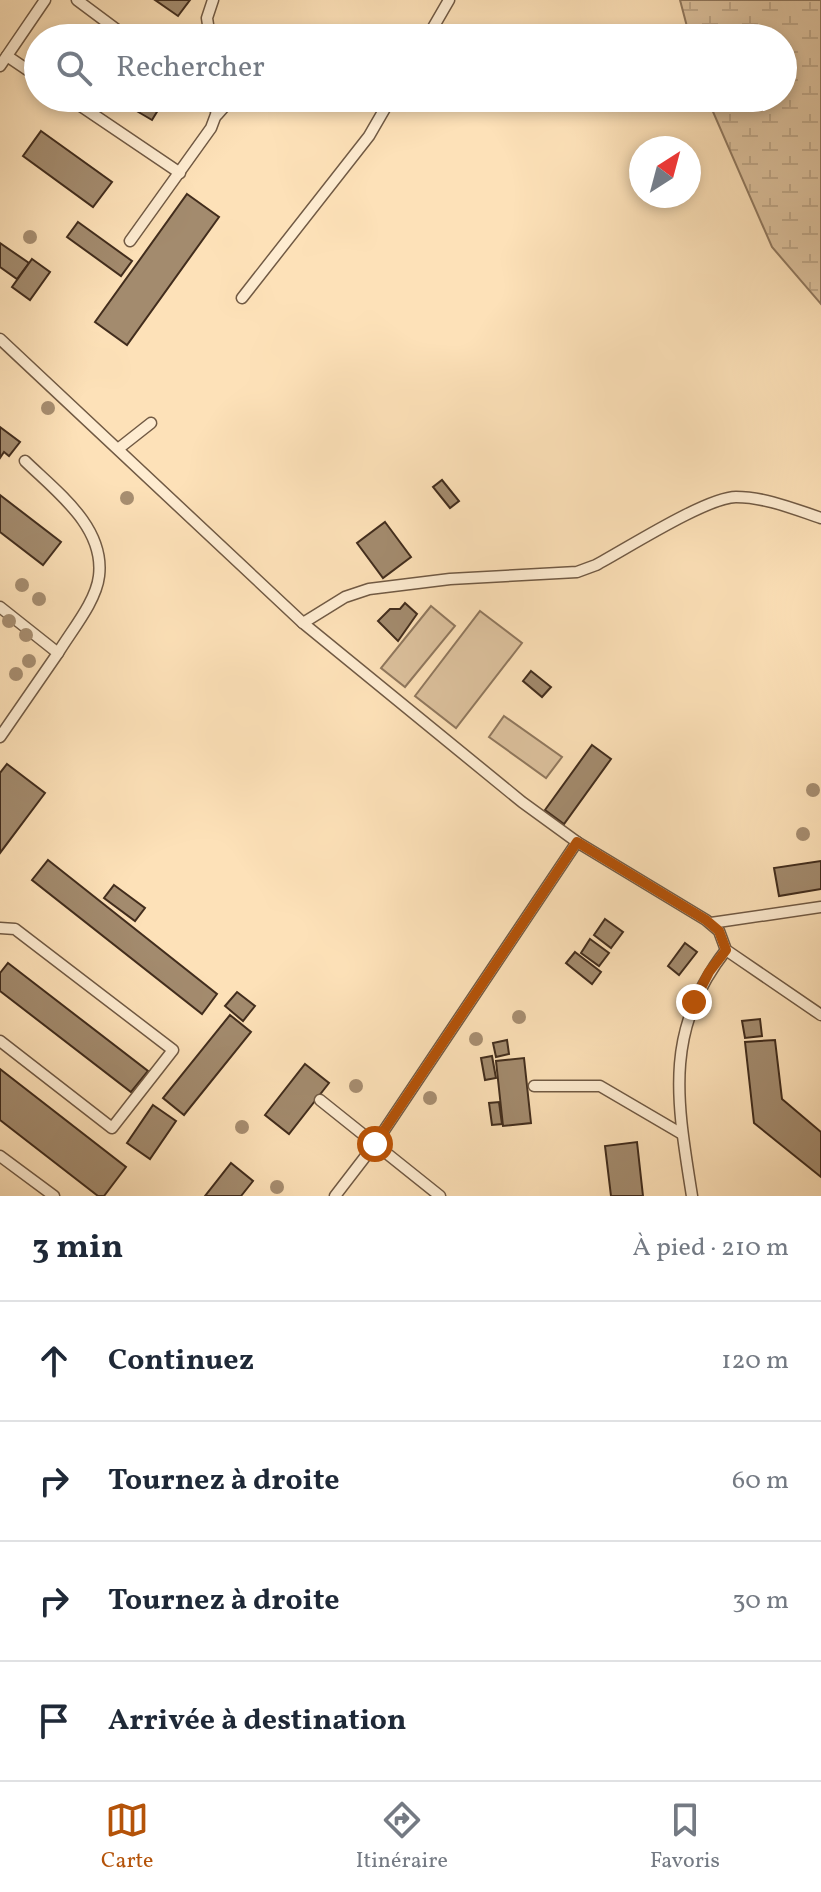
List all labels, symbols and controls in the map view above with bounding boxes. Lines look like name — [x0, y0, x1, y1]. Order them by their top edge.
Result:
search box — [24, 24, 797, 112]
icon: search — [52, 46, 96, 90]
text: Rechercher — [116, 47, 265, 89]
north arrow — [629, 136, 701, 208]
route end — [676, 984, 712, 1020]
route start — [357, 1126, 393, 1162]
text: 3 min — [32, 1225, 123, 1272]
text: À pied · 210 m — [632, 1230, 789, 1266]
icon: ahead — [32, 1339, 76, 1383]
text: Continuez — [108, 1340, 254, 1382]
text: 120 m — [721, 1343, 789, 1379]
icon: right — [32, 1459, 76, 1503]
text: Tournez à droite — [108, 1460, 340, 1502]
text: 60 m — [732, 1463, 789, 1499]
icon: right — [32, 1579, 76, 1623]
text: Tournez à droite — [108, 1580, 340, 1622]
text: 30 m — [732, 1583, 789, 1619]
icon: arrive — [32, 1699, 76, 1743]
text: Arrivée à destination — [108, 1700, 407, 1742]
tab: Carte — [101, 1798, 154, 1877]
tab: Itinéraire — [356, 1798, 448, 1877]
tab: Favoris — [650, 1798, 720, 1877]

